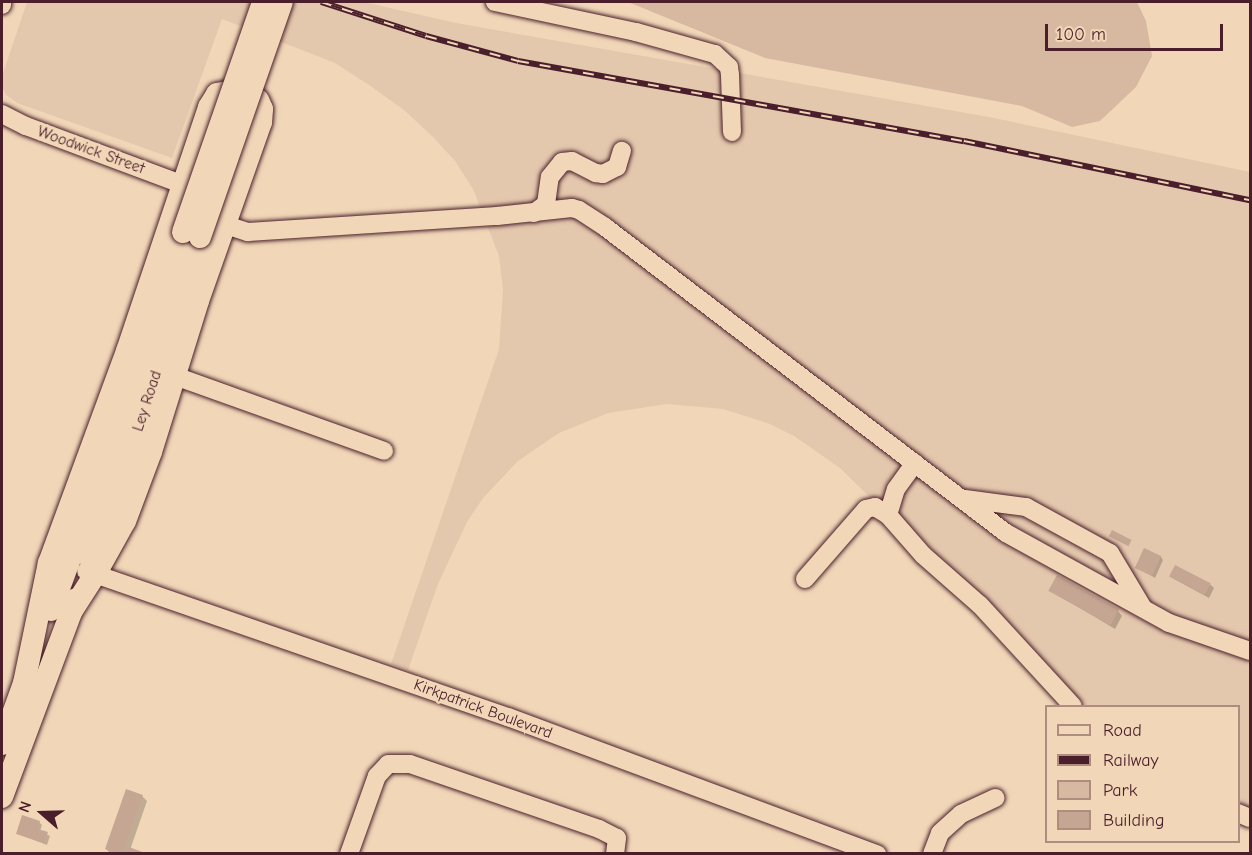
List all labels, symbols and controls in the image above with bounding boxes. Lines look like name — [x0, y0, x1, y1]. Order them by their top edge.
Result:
scale bar — [1048, 12, 1226, 50]
text: 100 m — [1056, 24, 1106, 45]
street label: Woodwick Street — [35, 122, 147, 178]
street label: Ley Road — [128, 368, 166, 434]
street label: Kirkpatrick Boulevard — [411, 675, 555, 743]
legend — [1045, 705, 1240, 843]
text: Road — [1103, 720, 1142, 741]
text: Railway — [1103, 750, 1159, 771]
text: Park — [1103, 780, 1137, 801]
north arrow — [12, 783, 72, 843]
text: N — [15, 799, 35, 815]
text: Building — [1103, 810, 1165, 831]

